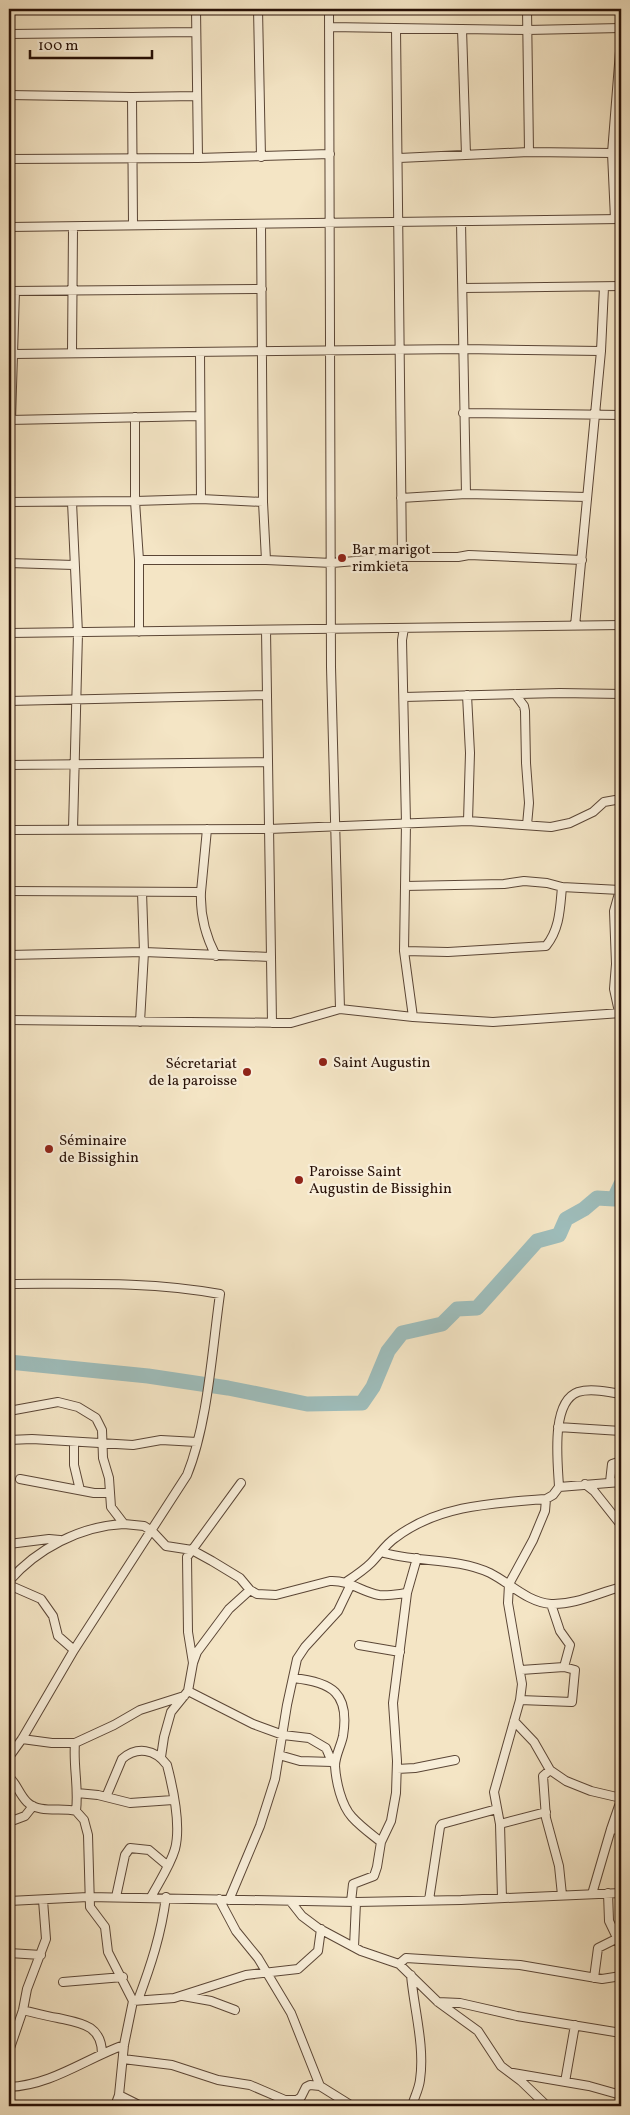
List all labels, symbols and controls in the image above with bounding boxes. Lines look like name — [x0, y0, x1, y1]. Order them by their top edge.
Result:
scale bar — [30, 28, 152, 60]
text: 100 m — [38, 36, 78, 57]
place label: Bar marigot rimkieta — [352, 540, 431, 578]
marker: Bar marigot rimkieta — [336, 552, 348, 564]
place label: Saint Augustin — [333, 1053, 431, 1074]
place label: Sécretariat de la paroisse — [149, 1054, 237, 1092]
marker: Saint Augustin — [317, 1056, 329, 1068]
marker: Sécretariat de la paroisse — [241, 1066, 253, 1078]
place label: Séminaire de Bissighin — [59, 1131, 139, 1169]
marker: Séminaire de Bissighin — [43, 1143, 55, 1155]
place label: Paroisse Saint Augustin de Bissighin — [309, 1162, 452, 1200]
marker: Paroisse Saint Augustin de Bissighin — [293, 1174, 305, 1186]

